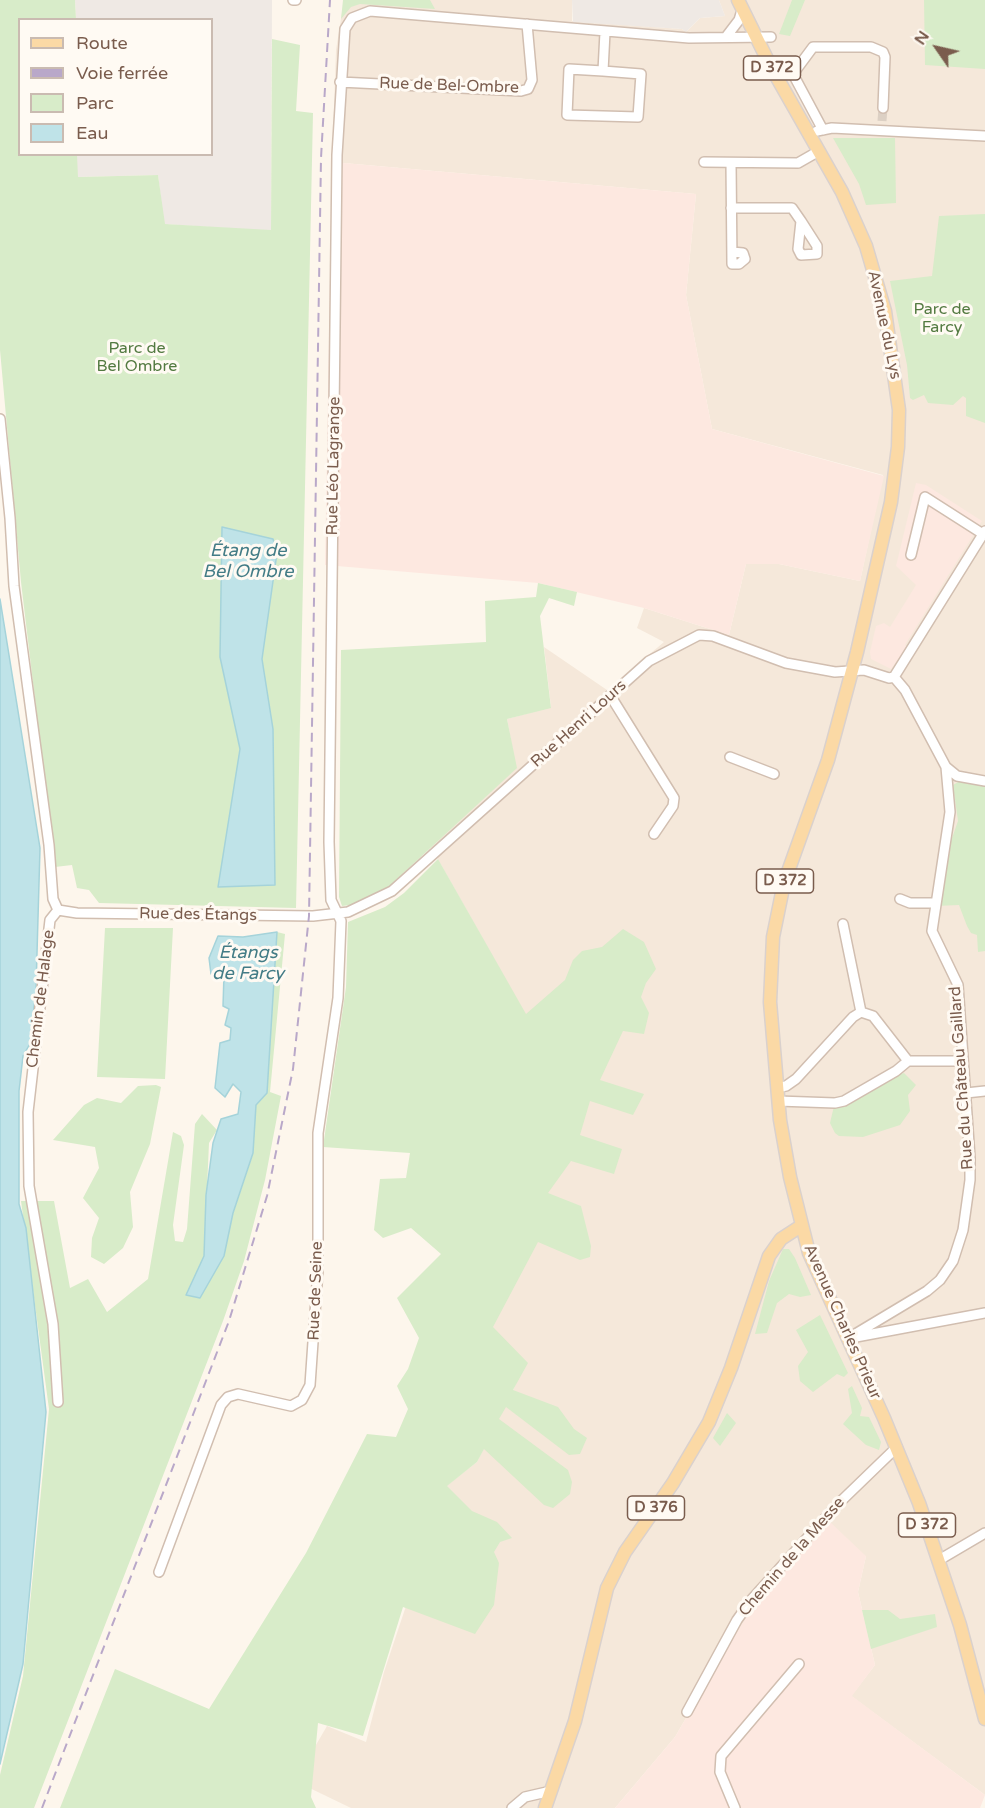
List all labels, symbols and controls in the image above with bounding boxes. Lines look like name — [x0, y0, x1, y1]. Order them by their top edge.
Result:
legend — [18, 18, 213, 156]
north arrow — [907, 18, 967, 78]
text: N — [910, 27, 934, 49]
text: Route — [76, 32, 128, 54]
road number: D 372 — [744, 56, 800, 80]
text: Voie ferrée — [76, 62, 168, 84]
street label: Rue de Bel-Ombre — [379, 74, 519, 98]
text: Parc — [76, 92, 114, 114]
text: Eau — [76, 122, 108, 144]
street label: Avenue du Lys — [863, 269, 905, 381]
park label: Parc de Farcy — [913, 300, 971, 338]
park label: Parc de Bel Ombre — [97, 339, 177, 377]
street label: Rue Léo Lagrange — [323, 396, 345, 536]
water label: Étang de Bel Ombre — [203, 540, 293, 582]
street label: Rue Henri Lours — [527, 676, 631, 772]
road number: D 372 — [756, 869, 814, 893]
street label: Rue des Étangs — [139, 904, 257, 926]
street label: Chemin de Halage — [23, 929, 59, 1069]
water label: Étangs de Farcy — [212, 942, 284, 984]
street label: Rue du Château Gaillard — [946, 986, 978, 1170]
street label: Rue de Seine — [305, 1241, 327, 1341]
street label: Avenue Charles Prieur — [799, 1241, 885, 1403]
street label: Chemin de la Messe — [735, 1493, 849, 1621]
road number: D 376 — [628, 1496, 684, 1520]
road number: D 372 — [898, 1513, 956, 1537]

